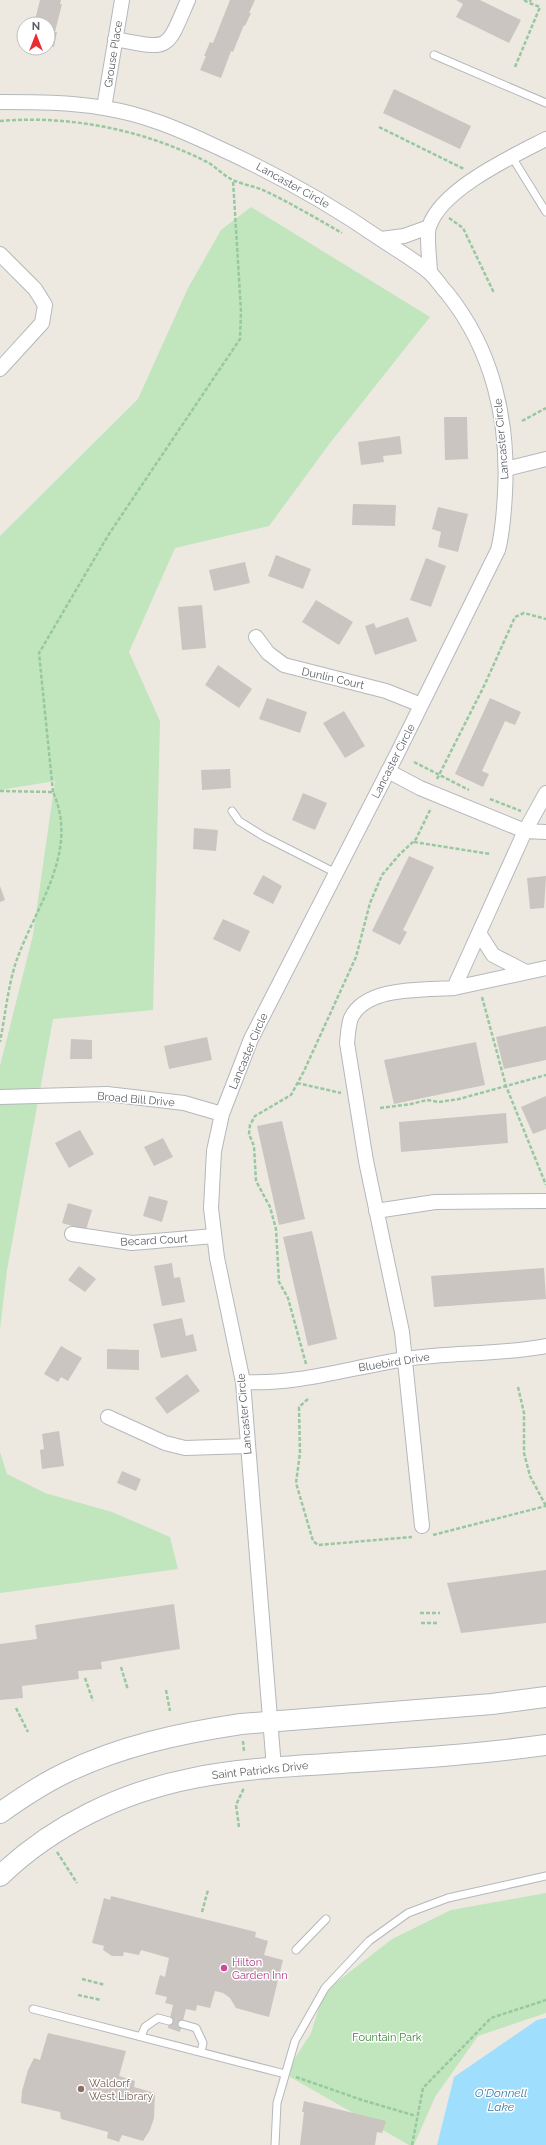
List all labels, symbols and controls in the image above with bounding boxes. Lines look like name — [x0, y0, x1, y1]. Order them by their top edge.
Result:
north arrow — [16, 16, 56, 56]
street label: Grouse Place — [102, 19, 125, 88]
text: N — [32, 20, 40, 33]
street label: Lancaster Circle — [254, 160, 332, 211]
street label: Lancaster Circle — [491, 397, 512, 480]
street label: Dunlin Court — [300, 665, 366, 692]
street label: Lancaster Circle — [369, 721, 418, 801]
street label: Lancaster Circle — [227, 1011, 271, 1091]
street label: Broad Bill Drive — [97, 1090, 176, 1109]
street label: Becard Court — [120, 1232, 188, 1249]
street label: Bluebird Drive — [357, 1350, 431, 1375]
street label: Lancaster Circle — [234, 1372, 255, 1455]
street label: Saint Patricks Drive — [211, 1759, 309, 1782]
place label: Hilton Garden Inn — [232, 1956, 288, 1982]
marker: Hilton Garden Inn — [219, 1963, 229, 1973]
park label: Fountain Park — [352, 2031, 422, 2044]
place label: Waldorf West Library — [89, 2077, 153, 2103]
marker: Waldorf West Library — [76, 2084, 86, 2094]
water label: O'Donnell Lake — [475, 2086, 527, 2114]

